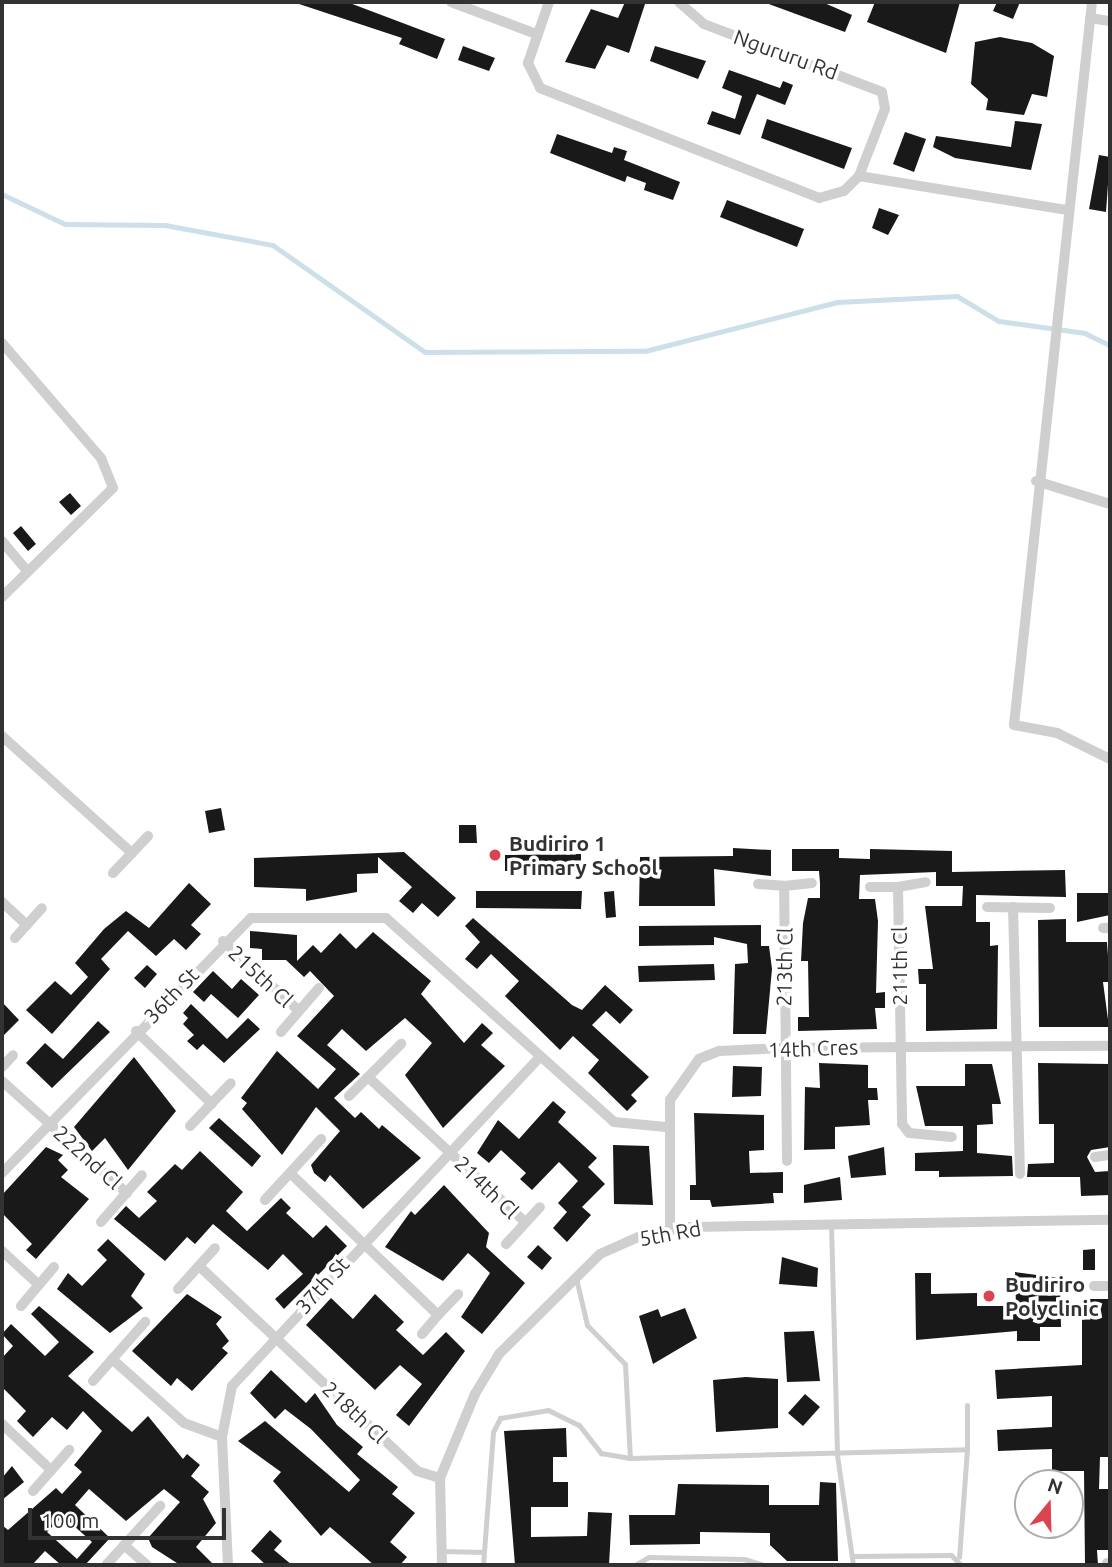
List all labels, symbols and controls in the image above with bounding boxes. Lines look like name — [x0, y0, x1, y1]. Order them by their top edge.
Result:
street label: Ngururu Rd — [730, 24, 842, 84]
place label: Budiriro 1 Primary School — [509, 830, 658, 880]
marker: Budiriro 1 Primary School — [487, 847, 503, 863]
street label: 213th Cl — [771, 927, 797, 1007]
street label: 211th Cl — [886, 927, 912, 1005]
street label: 215th Cl — [224, 940, 298, 1012]
street label: 36th St — [138, 962, 204, 1028]
street label: 14th Cres — [767, 1034, 859, 1062]
street label: 222nd Cl — [49, 1120, 127, 1194]
street label: 214th Cl — [450, 1151, 524, 1223]
street label: 5th Rd — [637, 1215, 703, 1251]
street label: 37th St — [290, 1251, 354, 1319]
place label: Budiriro Polyclinic — [1005, 1271, 1099, 1321]
marker: Budiriro Polyclinic — [979, 1286, 999, 1306]
street label: 218th Cl — [318, 1376, 392, 1448]
north arrow — [1014, 1469, 1084, 1539]
text: N — [1045, 1473, 1065, 1499]
scale bar — [32, 1494, 229, 1538]
text: 100 m — [41, 1508, 99, 1532]

